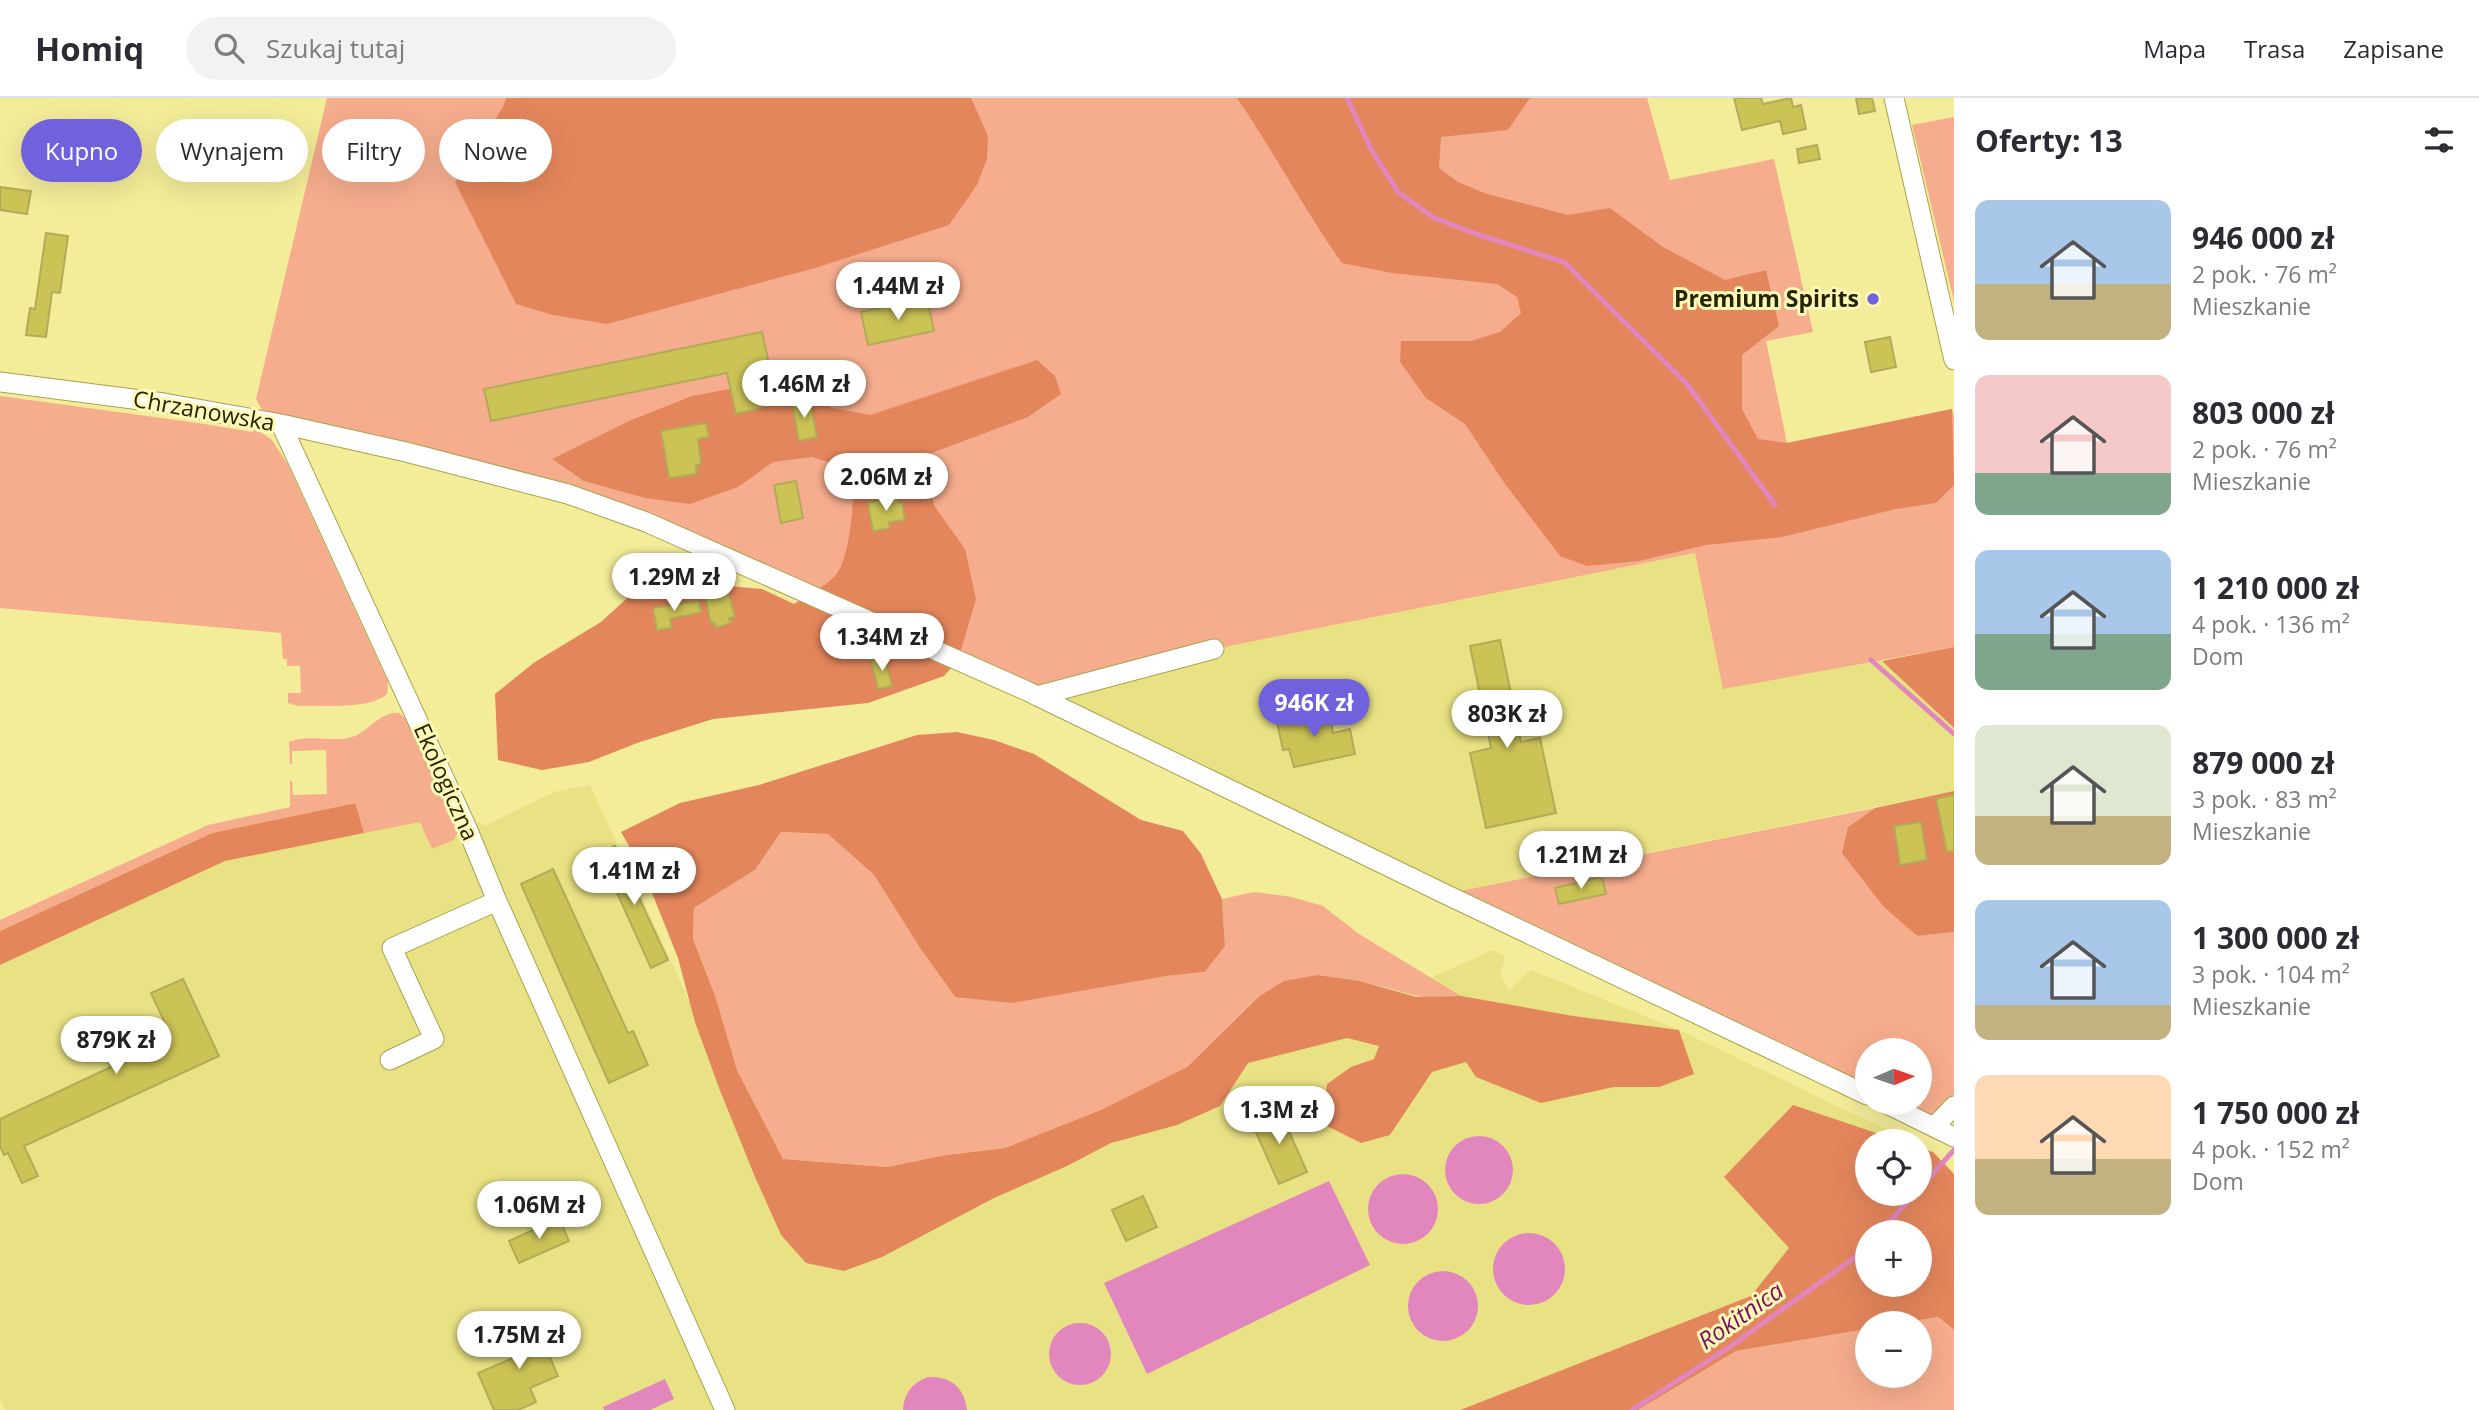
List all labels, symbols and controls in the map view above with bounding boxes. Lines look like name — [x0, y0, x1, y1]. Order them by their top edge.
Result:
search box — [186, 17, 676, 80]
text: Homiq — [35, 26, 144, 71]
icon: search — [210, 29, 248, 67]
text: Szukaj tutaj — [266, 30, 405, 66]
text: Mapa — [2143, 32, 2206, 65]
text: Trasa — [2244, 32, 2305, 65]
text: Zapisane — [2343, 32, 2444, 65]
chip: Kupno — [21, 119, 142, 182]
chip: Wynajem — [156, 119, 308, 182]
chip: Filtry — [322, 119, 425, 182]
chip: Nowe — [439, 119, 552, 182]
text: Oferty: 13 — [1975, 120, 2123, 161]
icon: filters — [2420, 121, 2458, 159]
text: 946 000 zł — [2192, 217, 2334, 258]
icon: home — [2031, 228, 2115, 312]
text: 2 pok. · 76 m² — [2192, 258, 2337, 290]
pin: 1.44M zł — [826, 262, 970, 322]
text: 1.44M zł — [852, 269, 944, 301]
place label: Premium Spirits — [1674, 282, 1859, 314]
text: Mieszkanie — [2192, 290, 2311, 322]
marker: Premium Spirits — [1865, 291, 1881, 307]
pin: 1.46M zł — [732, 360, 876, 420]
text: 1.46M zł — [758, 367, 850, 399]
street label: Chrzanowska — [131, 382, 277, 438]
text: 803 000 zł — [2192, 392, 2334, 433]
icon: home — [2031, 403, 2115, 487]
text: 2 pok. · 76 m² — [2192, 433, 2337, 465]
pin: 2.06M zł — [814, 454, 958, 513]
text: 2.06M zł — [840, 460, 932, 492]
text: Mieszkanie — [2192, 465, 2311, 497]
pin: 1.29M zł — [602, 554, 746, 613]
text: 1.29M zł — [628, 560, 720, 592]
text: 1 210 000 zł — [2192, 567, 2359, 608]
icon: home — [2031, 578, 2115, 662]
text: 4 pok. · 136 m² — [2192, 608, 2350, 640]
pin: 1.34M zł — [810, 614, 954, 673]
text: 1.34M zł — [836, 620, 928, 652]
text: Dom — [2192, 640, 2244, 672]
pin: 946K zł — [1249, 680, 1379, 739]
text: 946K zł — [1275, 686, 1353, 718]
pin: 803K zł — [1442, 690, 1572, 750]
text: 803K zł — [1468, 697, 1546, 729]
street label: Ekologiczna — [407, 718, 487, 845]
text: 879 000 zł — [2192, 742, 2334, 783]
icon: home — [2031, 753, 2115, 837]
text: 3 pok. · 83 m² — [2192, 783, 2337, 815]
text: Mieszkanie — [2192, 815, 2311, 847]
pin: 1.21M zł — [1509, 832, 1653, 891]
text: 1.21M zł — [1535, 838, 1627, 870]
pin: 1.41M zł — [562, 848, 706, 907]
text: 1.41M zł — [588, 854, 680, 886]
text: 1 300 000 zł — [2192, 917, 2359, 958]
icon: home — [2031, 928, 2115, 1012]
text: 3 pok. · 104 m² — [2192, 958, 2350, 990]
text: Mieszkanie — [2192, 990, 2311, 1022]
pin: 879K zł — [51, 1016, 181, 1076]
text: 879K zł — [77, 1023, 155, 1055]
north arrow — [1855, 1038, 1932, 1115]
map controls — [1855, 1038, 1932, 1388]
pin: 1.3M zł — [1214, 1086, 1344, 1146]
text: 1 750 000 zł — [2192, 1092, 2359, 1133]
text: 1.3M zł — [1240, 1093, 1318, 1125]
icon: home — [2031, 1103, 2115, 1187]
button: locate — [1855, 1129, 1932, 1206]
text: 4 pok. · 152 m² — [2192, 1133, 2350, 1165]
text: Dom — [2192, 1165, 2244, 1197]
pin: 1.06M zł — [467, 1182, 611, 1241]
text: 1.06M zł — [493, 1188, 585, 1220]
button: + — [1855, 1220, 1932, 1297]
water label: Rokitnica — [1691, 1273, 1790, 1356]
button: − — [1855, 1311, 1932, 1388]
pin: 1.75M zł — [447, 1312, 591, 1371]
text: 1.75M zł — [473, 1318, 565, 1350]

